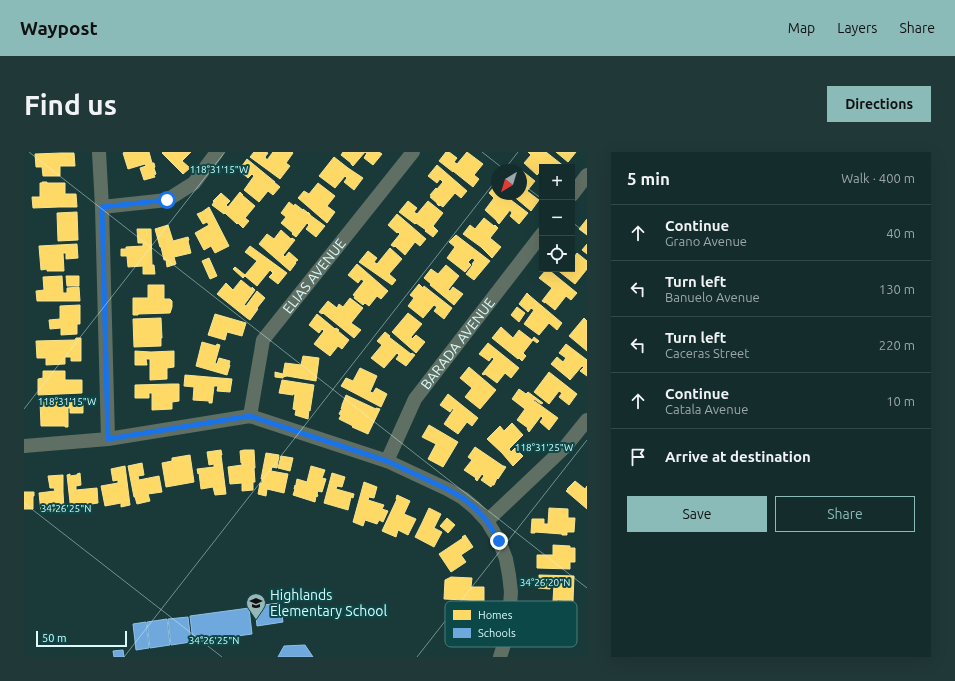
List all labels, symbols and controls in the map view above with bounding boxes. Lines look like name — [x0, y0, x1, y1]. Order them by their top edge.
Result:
text: Waypost — [20, 17, 98, 39]
text: Map — [788, 20, 815, 36]
text: Layers — [837, 20, 877, 36]
text: Share — [899, 20, 935, 36]
button: Directions — [827, 86, 931, 122]
text: Find us — [24, 89, 117, 120]
text: 118°31'15"W — [190, 164, 248, 175]
north arrow — [491, 164, 527, 200]
map controls — [539, 164, 575, 272]
button: + — [539, 164, 575, 200]
text: 5 min — [627, 169, 670, 188]
text: Walk · 400 m — [841, 171, 915, 185]
route start — [158, 191, 176, 209]
button: − — [539, 200, 575, 236]
text: Continue — [665, 217, 729, 234]
icon: ahead — [627, 222, 649, 244]
text: 40 m — [886, 226, 915, 240]
text: Grano Avenue — [665, 234, 747, 248]
street label: ELIAS AVENUE — [279, 235, 349, 317]
button: locate — [539, 236, 575, 272]
text: Turn left — [665, 273, 726, 290]
icon: left — [627, 278, 649, 300]
text: 130 m — [879, 282, 915, 296]
text: Banuelo Avenue — [665, 290, 760, 304]
street label: BARADA AVENUE — [418, 295, 498, 392]
text: Turn left — [665, 329, 726, 346]
icon: left — [627, 334, 649, 356]
text: 220 m — [879, 338, 915, 352]
text: Caceras Street — [665, 346, 749, 360]
text: Continue — [665, 385, 729, 402]
icon: ahead — [627, 390, 649, 412]
text: 10 m — [886, 394, 915, 408]
text: 118°31'15"W — [38, 396, 96, 407]
text: Catala Avenue — [665, 402, 748, 416]
text: 118°31'25"W — [515, 442, 573, 453]
icon: arrive — [627, 446, 649, 468]
text: Arrive at destination — [665, 448, 811, 465]
button: Save — [627, 496, 767, 532]
button: Share — [775, 496, 915, 532]
text: 34°26'25"N — [41, 503, 91, 514]
route end — [490, 532, 508, 550]
text: 34°26'20"N — [520, 577, 570, 588]
place label: Highlands Elementary School — [270, 587, 388, 619]
school or university icon: Highlands Elementary School — [245, 592, 267, 620]
legend — [445, 601, 577, 647]
text: Homes — [478, 609, 513, 621]
text: Schools — [478, 627, 516, 639]
scale bar — [36, 629, 127, 648]
text: 50 m — [42, 632, 66, 644]
text: 34°26'25"N — [189, 635, 239, 646]

